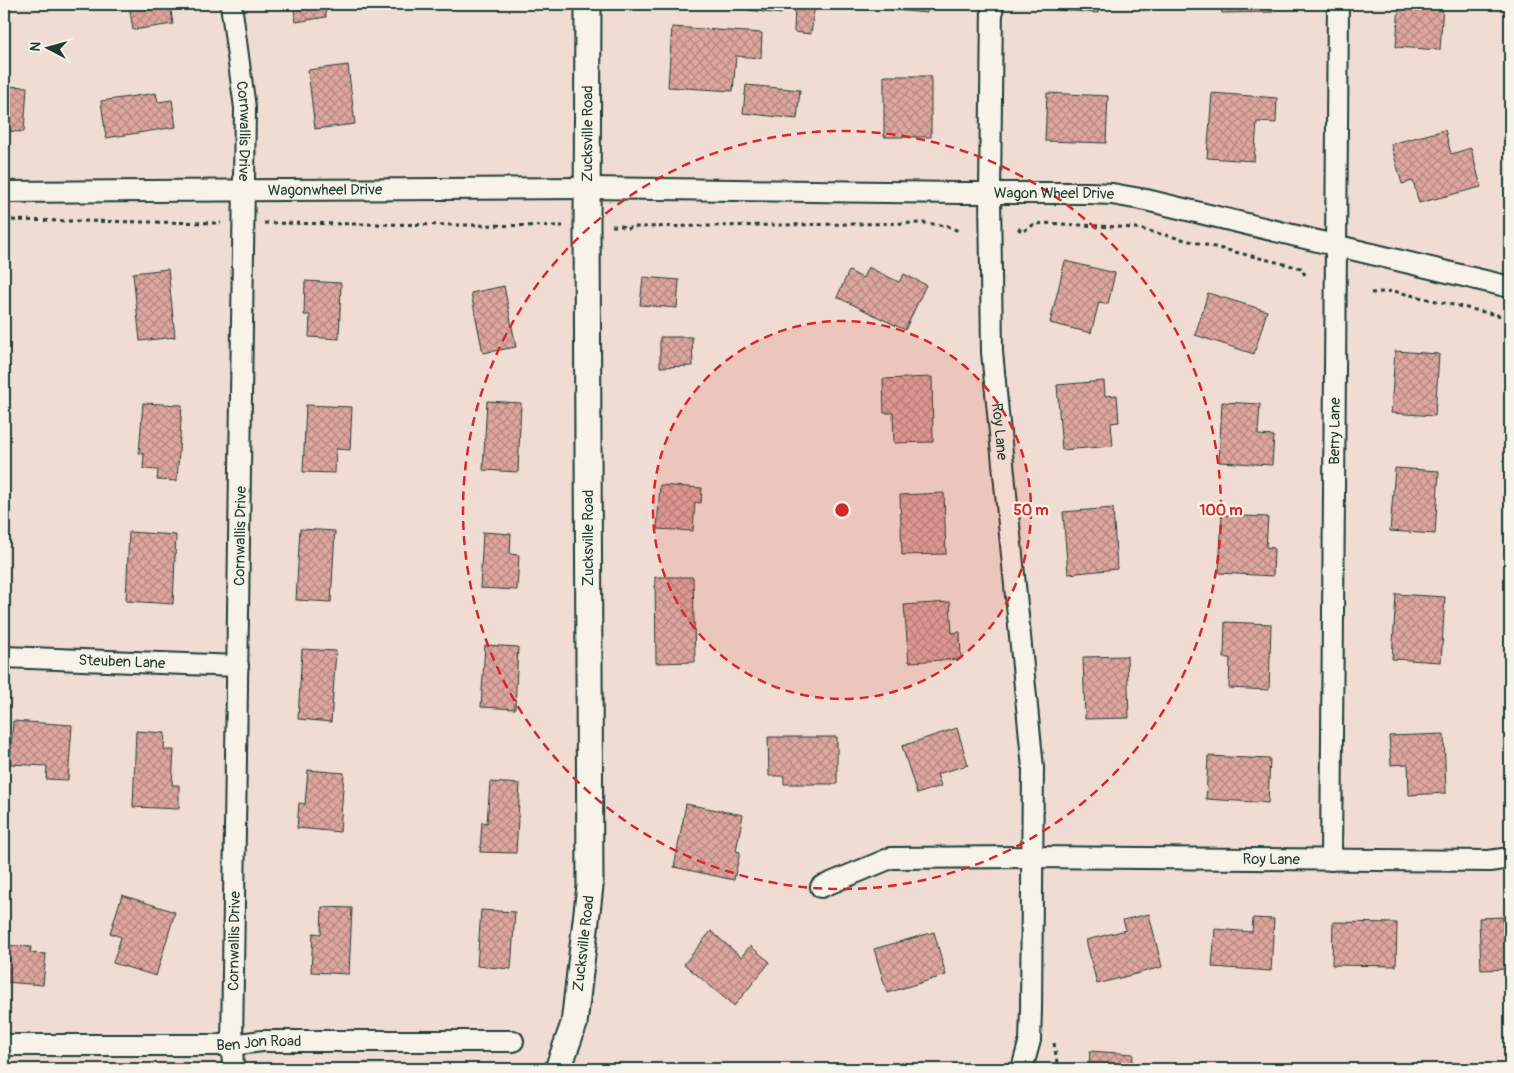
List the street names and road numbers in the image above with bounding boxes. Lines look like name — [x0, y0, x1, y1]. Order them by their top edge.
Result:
street label: Cornwallis Drive — [231, 80, 254, 182]
street label: Zucksville Road — [578, 85, 598, 182]
street label: Wagonwheel Drive — [268, 180, 383, 200]
street label: Wagon Wheel Drive — [994, 184, 1115, 204]
street label: Berry Lane — [1325, 397, 1345, 465]
street label: Roy Lane — [987, 402, 1012, 462]
street label: Cornwallis Drive — [230, 485, 251, 586]
street label: Zucksville Road — [579, 490, 598, 586]
street label: Steuben Lane — [78, 651, 166, 673]
street label: Roy Lane — [1242, 850, 1301, 869]
street label: Cornwallis Drive — [224, 890, 245, 991]
street label: Zucksville Road — [569, 894, 599, 993]
street label: Ben Jon Road — [216, 1032, 301, 1055]

